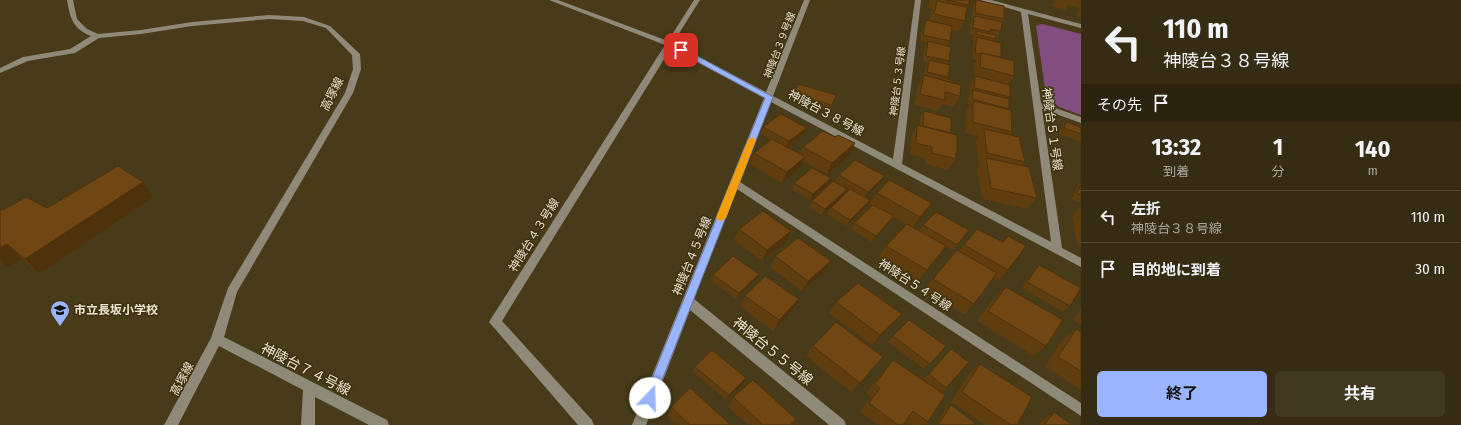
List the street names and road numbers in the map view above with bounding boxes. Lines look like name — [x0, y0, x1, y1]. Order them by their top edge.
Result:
street label: 神陵台３９号線 — [762, 11, 798, 80]
street label: 神陵台５３号線 — [888, 46, 908, 117]
street label: 高塚線 — [318, 75, 346, 113]
street label: 神陵台５１号線 — [1039, 86, 1065, 172]
street label: 神陵台３８号線 — [786, 87, 866, 139]
street label: 神陵台４３号線 — [506, 196, 562, 274]
street label: 神陵台４５号線 — [670, 214, 714, 298]
street label: 神陵台５４号線 — [876, 256, 954, 314]
street label: 神陵台５５号線 — [729, 314, 816, 389]
street label: 神陵台７４号線 — [258, 340, 353, 399]
street label: 高塚線 — [167, 360, 197, 398]

